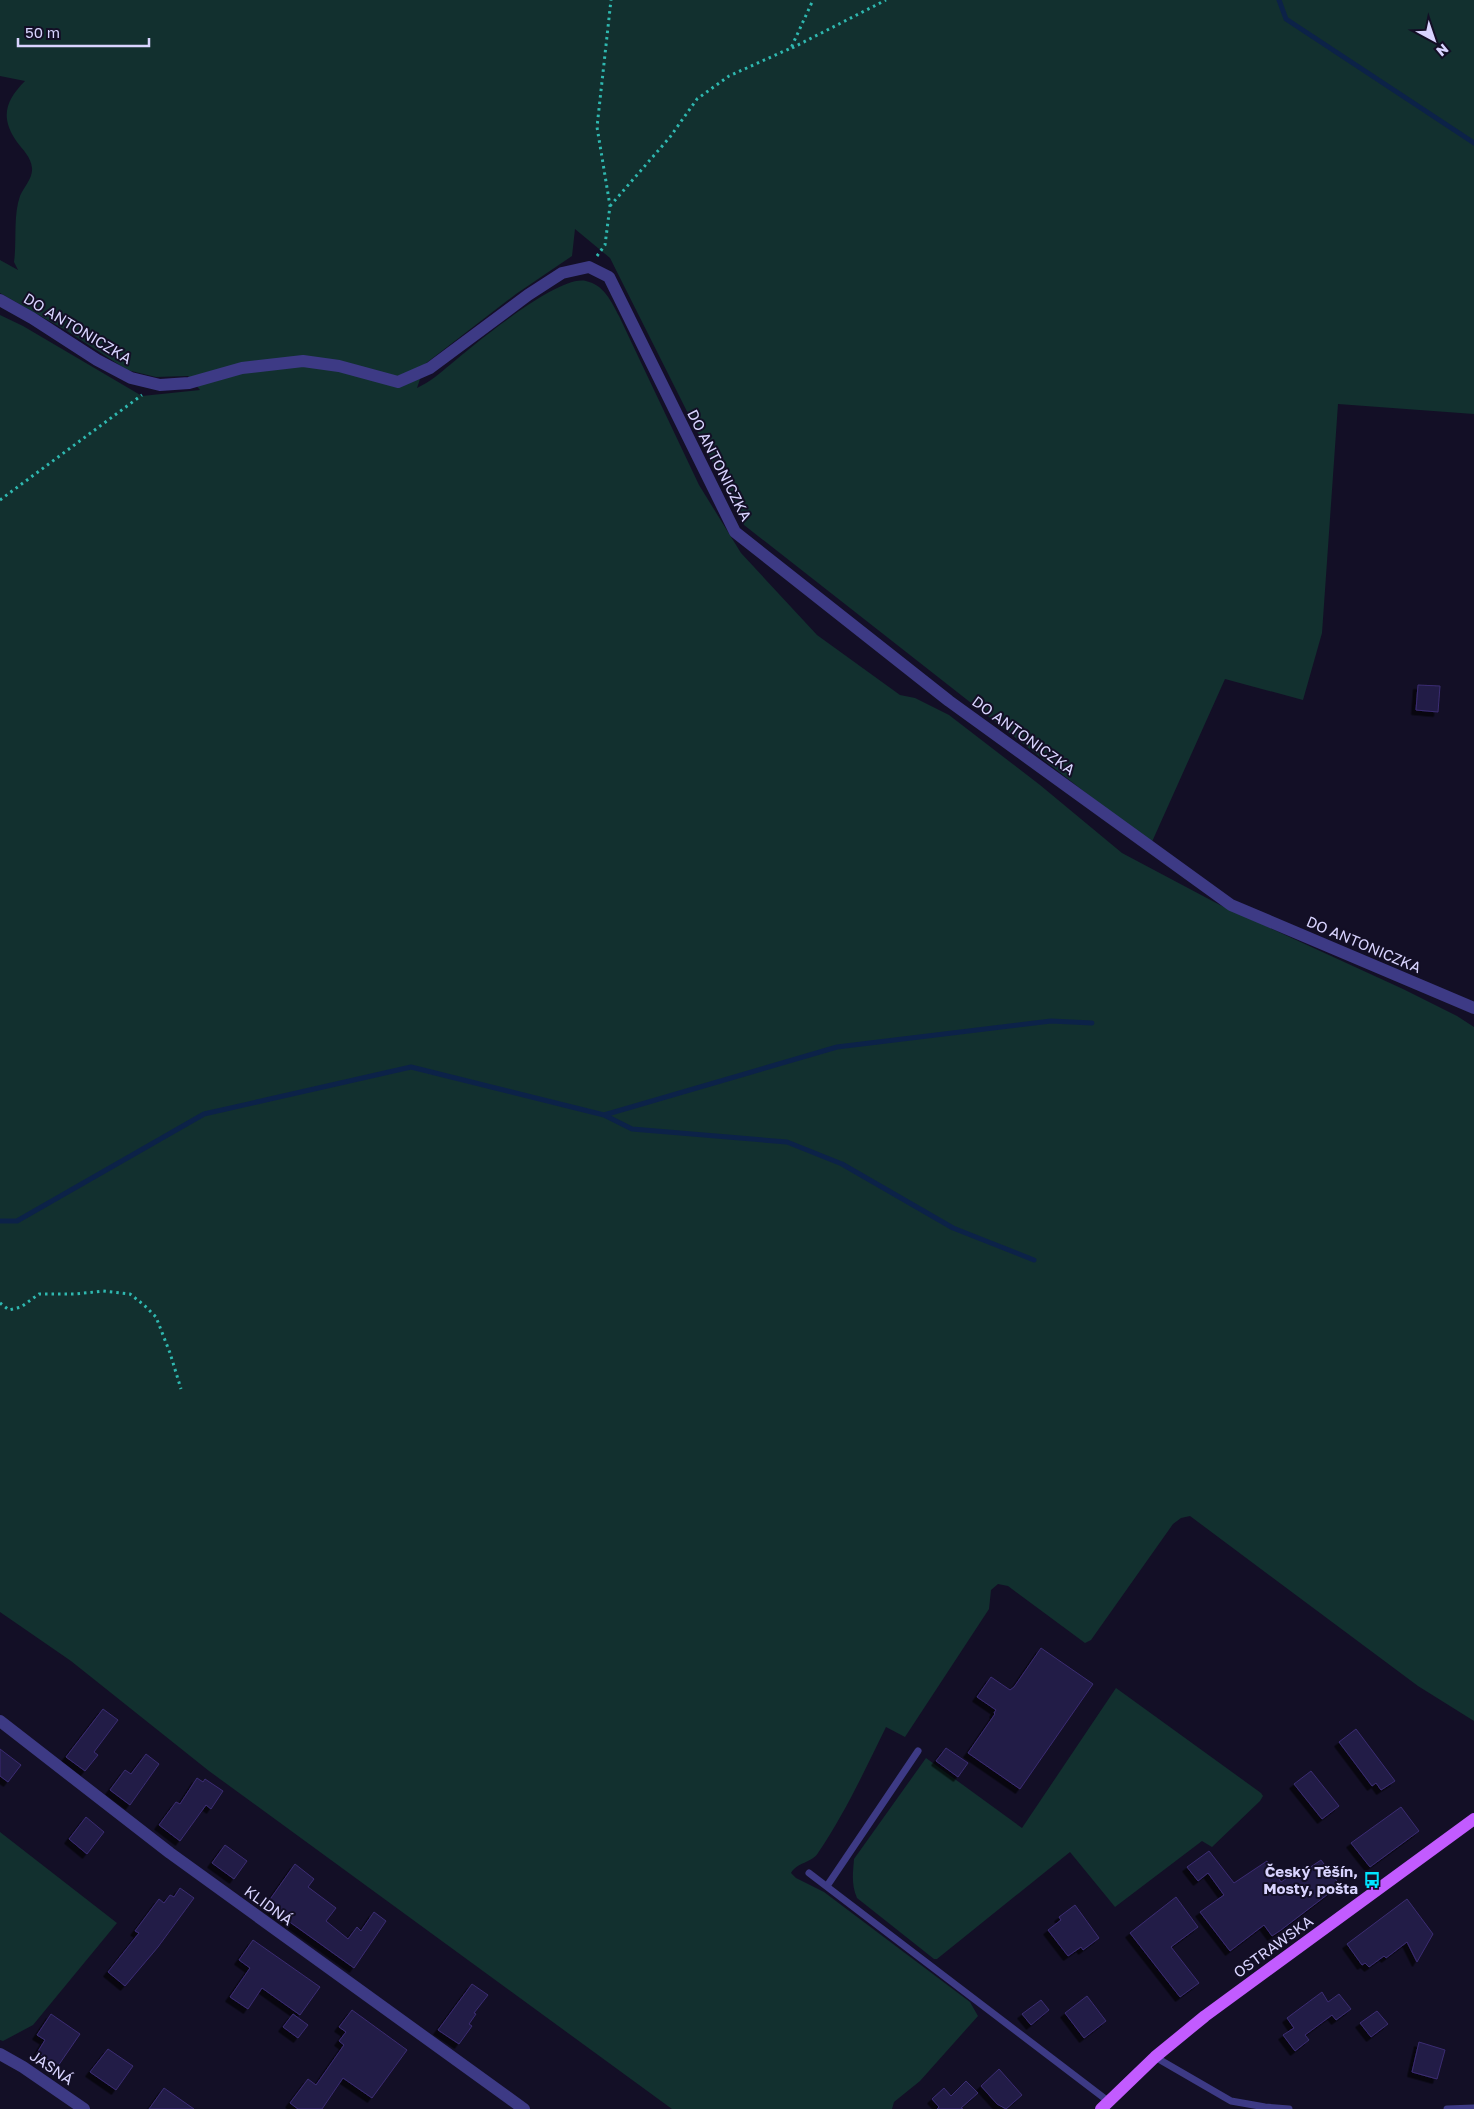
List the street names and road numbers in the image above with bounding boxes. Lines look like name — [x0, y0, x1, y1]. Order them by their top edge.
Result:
street label: DO ANTONICZKA — [21, 289, 135, 367]
street label: DO ANTONICZKA — [684, 406, 756, 524]
street label: DO ANTONICZKA — [969, 692, 1079, 778]
street label: DO ANTONICZKA — [1304, 912, 1424, 976]
street label: KLIDNÁ — [241, 1881, 297, 1929]
street label: OSTRAWSKA — [1230, 1911, 1316, 1981]
street label: JASNÁ — [27, 2046, 77, 2088]

